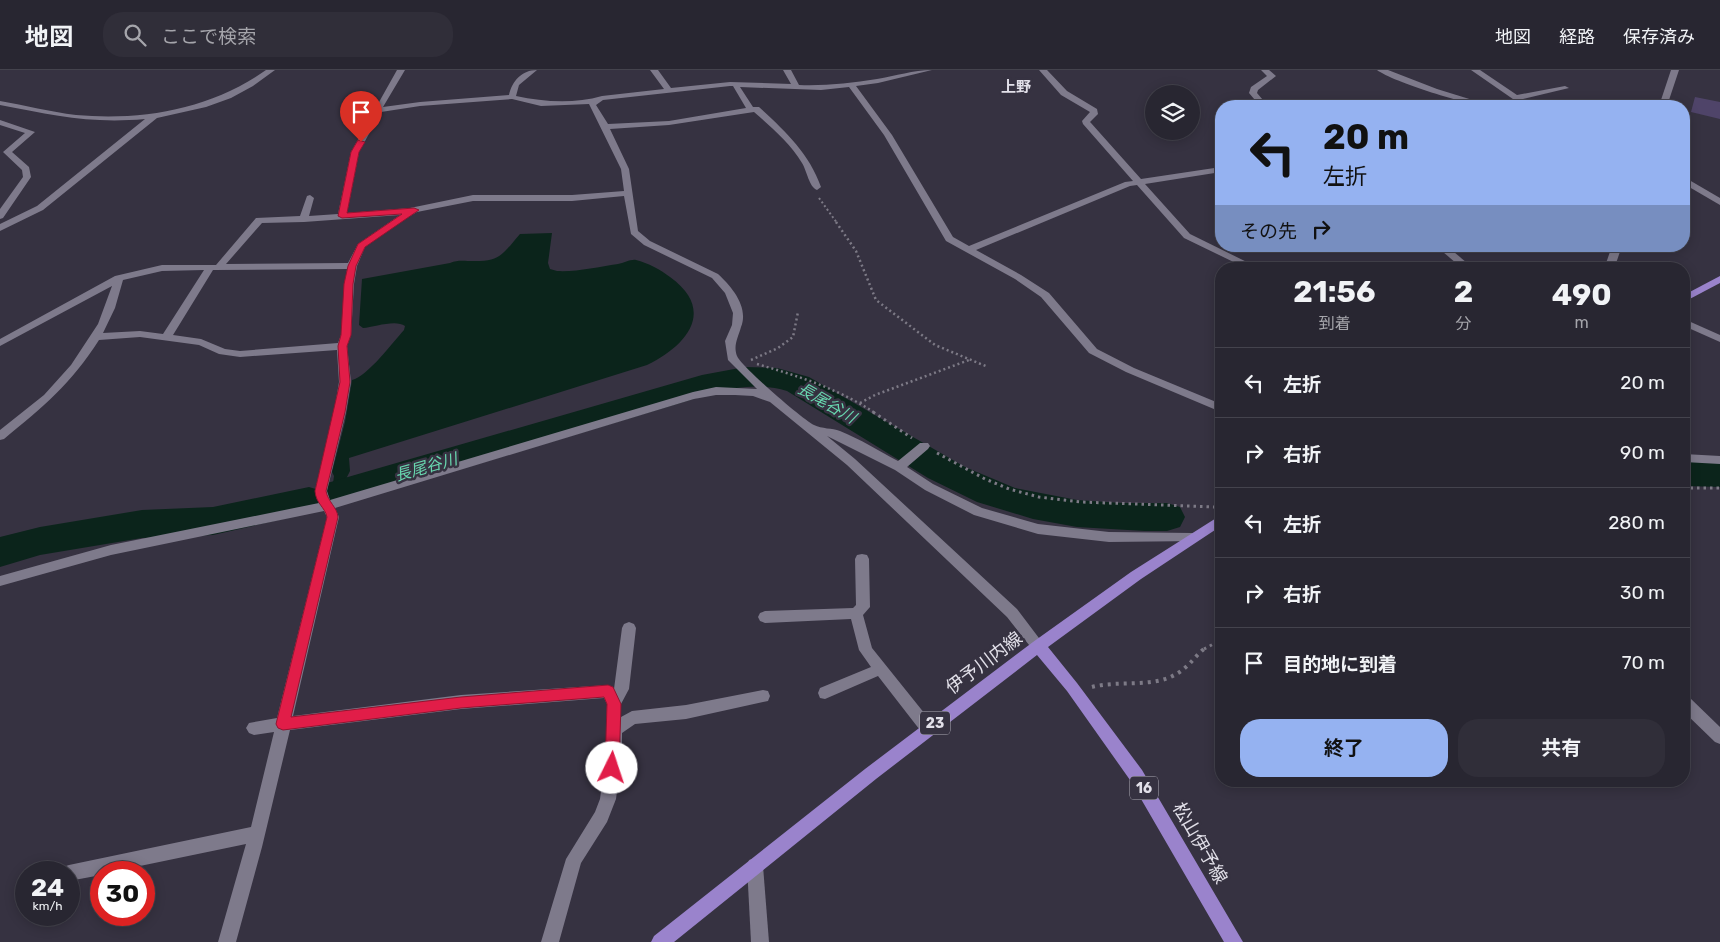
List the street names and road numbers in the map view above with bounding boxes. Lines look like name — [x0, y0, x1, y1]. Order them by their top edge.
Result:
street label: 伊予川内線 — [941, 627, 1027, 699]
road number: 23 — [920, 711, 950, 734]
road number: 16 — [1130, 776, 1158, 800]
street label: 松山伊予線 — [1168, 799, 1232, 887]

